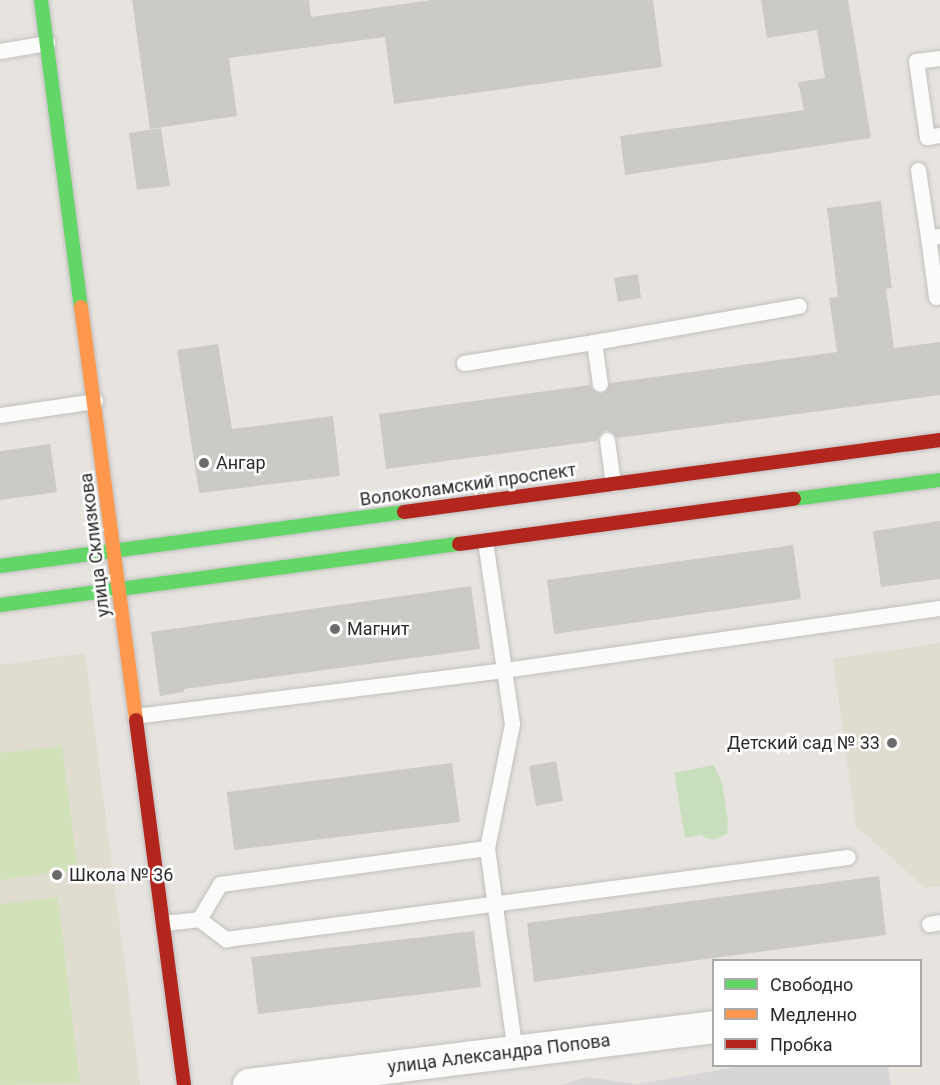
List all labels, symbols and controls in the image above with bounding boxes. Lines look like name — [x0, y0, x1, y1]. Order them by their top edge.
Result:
place label: Ангар — [216, 452, 266, 474]
marker: Ангар — [197, 456, 211, 470]
street label: Волоколамский проспект — [358, 459, 578, 511]
street label: улица Склизкова — [75, 472, 115, 618]
place label: Магнит — [347, 618, 409, 640]
marker: Магнит — [328, 622, 342, 636]
place label: Детский сад № 33 — [727, 732, 880, 754]
marker: Детский сад № 33 — [885, 736, 899, 750]
place label: Школа № 36 — [69, 864, 173, 886]
marker: Школа № 36 — [50, 868, 64, 882]
legend — [712, 959, 922, 1067]
text: Свободно — [770, 974, 853, 995]
text: Медленно — [770, 1004, 857, 1025]
street label: улица Александра Попова — [387, 1030, 611, 1078]
text: Пробка — [770, 1034, 833, 1055]

